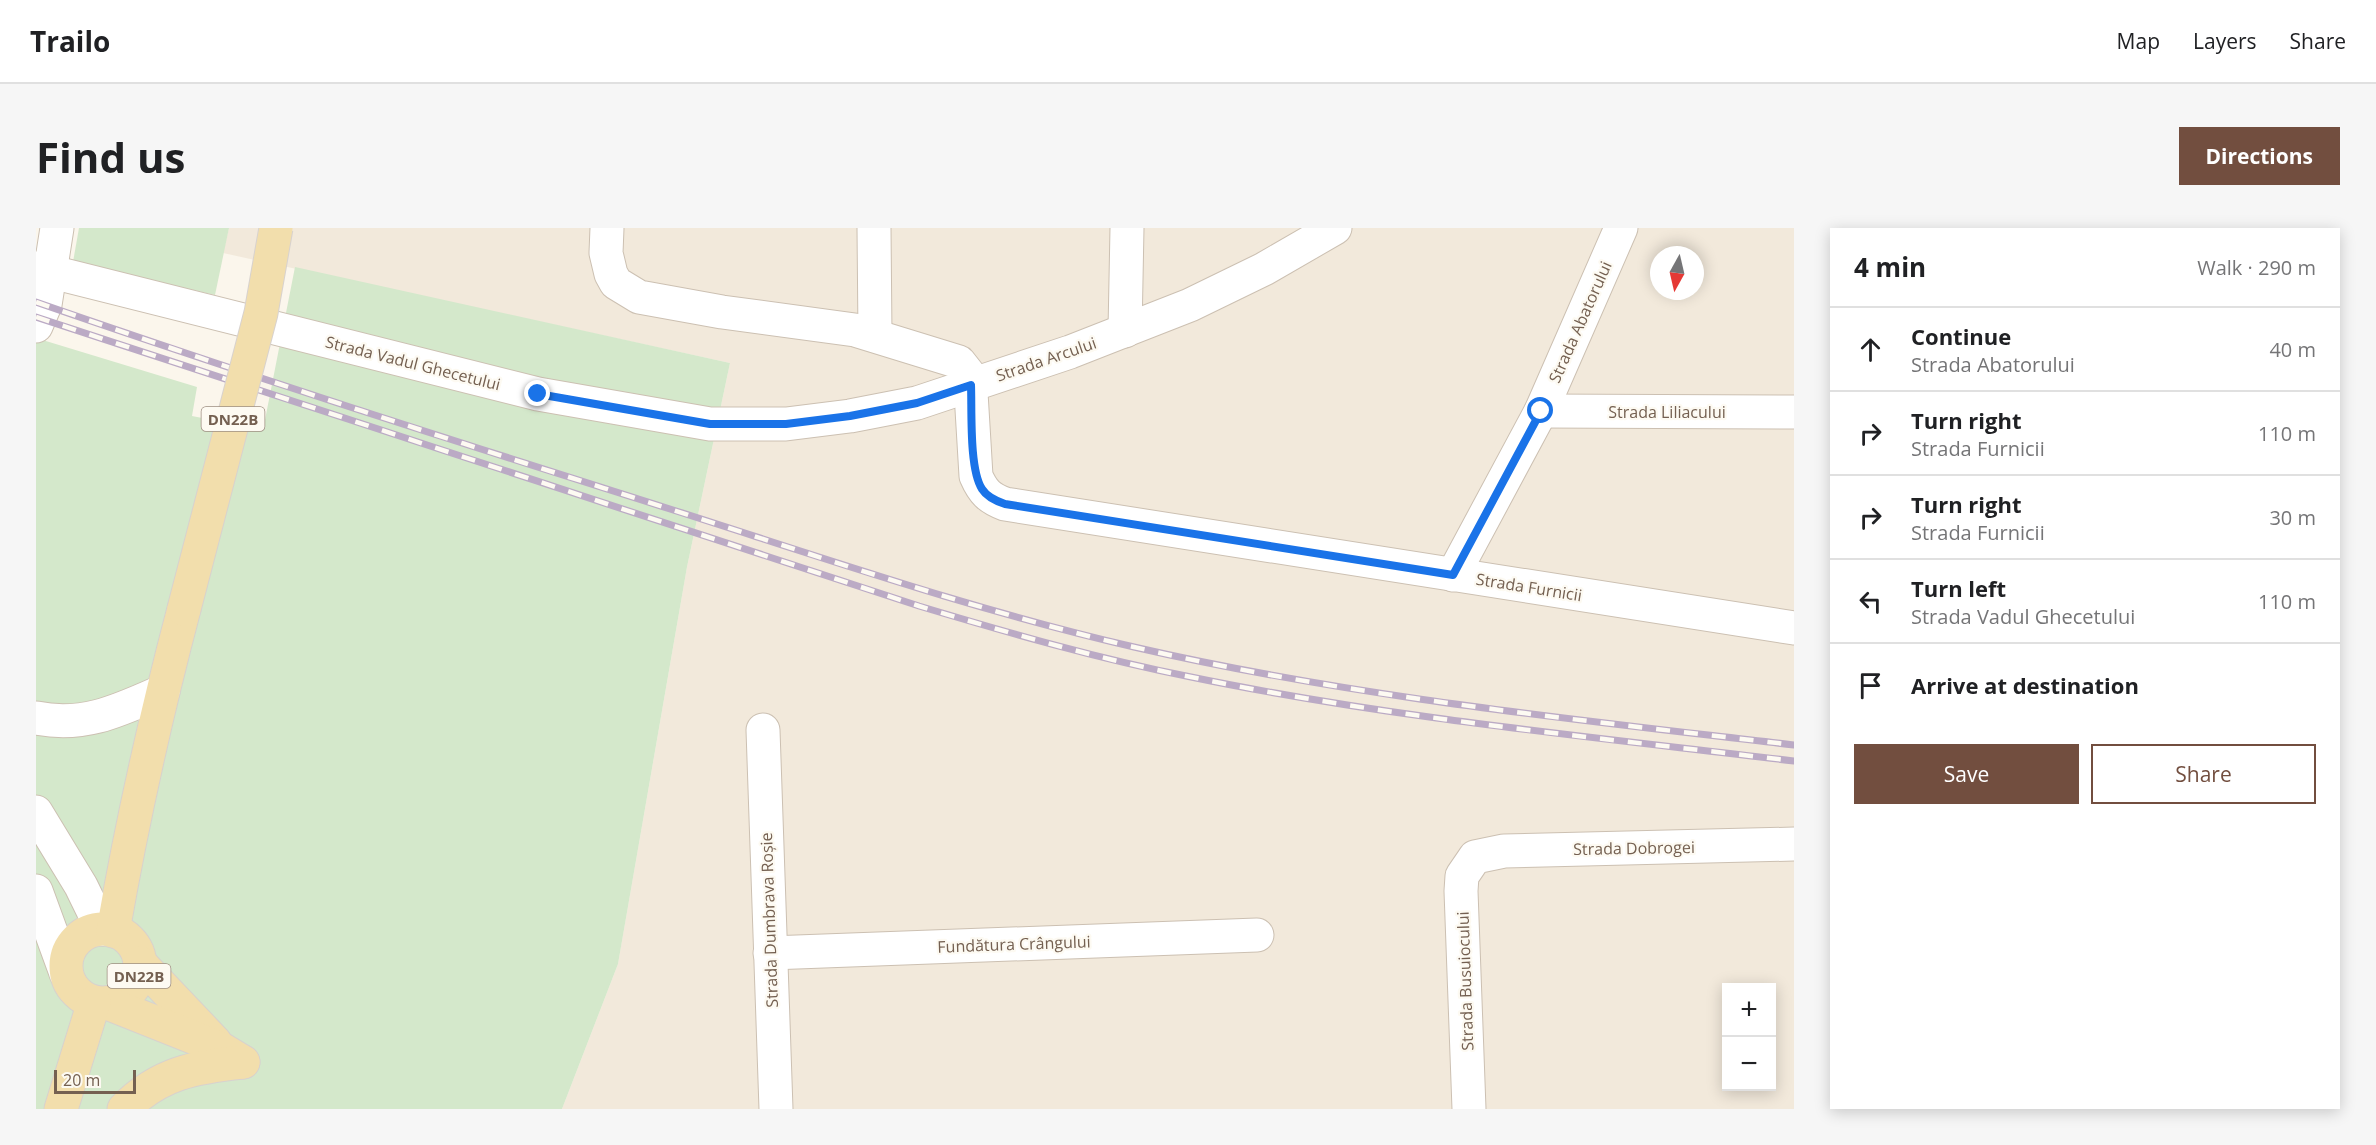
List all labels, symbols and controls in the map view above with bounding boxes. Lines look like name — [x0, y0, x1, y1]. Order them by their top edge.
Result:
text: Trailo — [30, 22, 110, 60]
text: Map — [2117, 27, 2160, 55]
text: Layers — [2193, 27, 2257, 55]
text: Share — [2290, 27, 2346, 55]
button: Directions — [2179, 127, 2340, 185]
text: Find us — [36, 128, 185, 185]
north arrow — [1650, 246, 1704, 300]
text: 4 min — [1854, 249, 1926, 285]
text: Walk · 290 m — [2197, 254, 2316, 281]
street label: Strada Abatorului — [1543, 258, 1617, 386]
text: Continue — [1911, 321, 2011, 351]
street label: Strada Vadul Ghecetului — [323, 331, 503, 395]
street label: Strada Arcului — [993, 332, 1099, 386]
icon: ahead — [1854, 333, 1887, 366]
text: 40 m — [2269, 336, 2316, 363]
text: Strada Abatorului — [1911, 351, 2075, 378]
route end — [524, 380, 550, 406]
route start — [1527, 397, 1553, 423]
street label: Strada Liliacului — [1608, 401, 1726, 423]
text: Turn right — [1911, 405, 2022, 435]
road number: DN22B — [202, 407, 264, 431]
icon: right — [1854, 417, 1887, 450]
text: 110 m — [2258, 420, 2316, 447]
text: Strada Furnicii — [1911, 435, 2045, 462]
text: Turn right — [1911, 489, 2022, 519]
icon: right — [1854, 501, 1887, 534]
text: 30 m — [2269, 504, 2316, 531]
text: Strada Furnicii — [1911, 519, 2045, 546]
street label: Strada Furnicii — [1474, 568, 1584, 606]
text: Turn left — [1911, 573, 2006, 603]
icon: left — [1854, 585, 1887, 618]
text: 110 m — [2258, 588, 2316, 615]
text: Strada Vadul Ghecetului — [1911, 603, 2135, 630]
icon: arrive — [1854, 669, 1887, 702]
text: Arrive at destination — [1911, 670, 2139, 700]
button: Save — [1854, 744, 2079, 804]
button: Share — [2091, 744, 2316, 804]
street label: Strada Dumbrava Roșie — [755, 832, 783, 1008]
street label: Strada Dobrogei — [1573, 836, 1695, 860]
street label: Strada Busuiocului — [1452, 911, 1478, 1051]
street label: Fundătura Crângului — [937, 930, 1091, 958]
road number: DN22B — [108, 964, 170, 988]
map controls — [1722, 983, 1776, 1091]
button: + — [1722, 983, 1776, 1037]
button: − — [1722, 1037, 1776, 1091]
scale bar — [54, 1067, 136, 1094]
text: 20 m — [63, 1069, 100, 1091]

